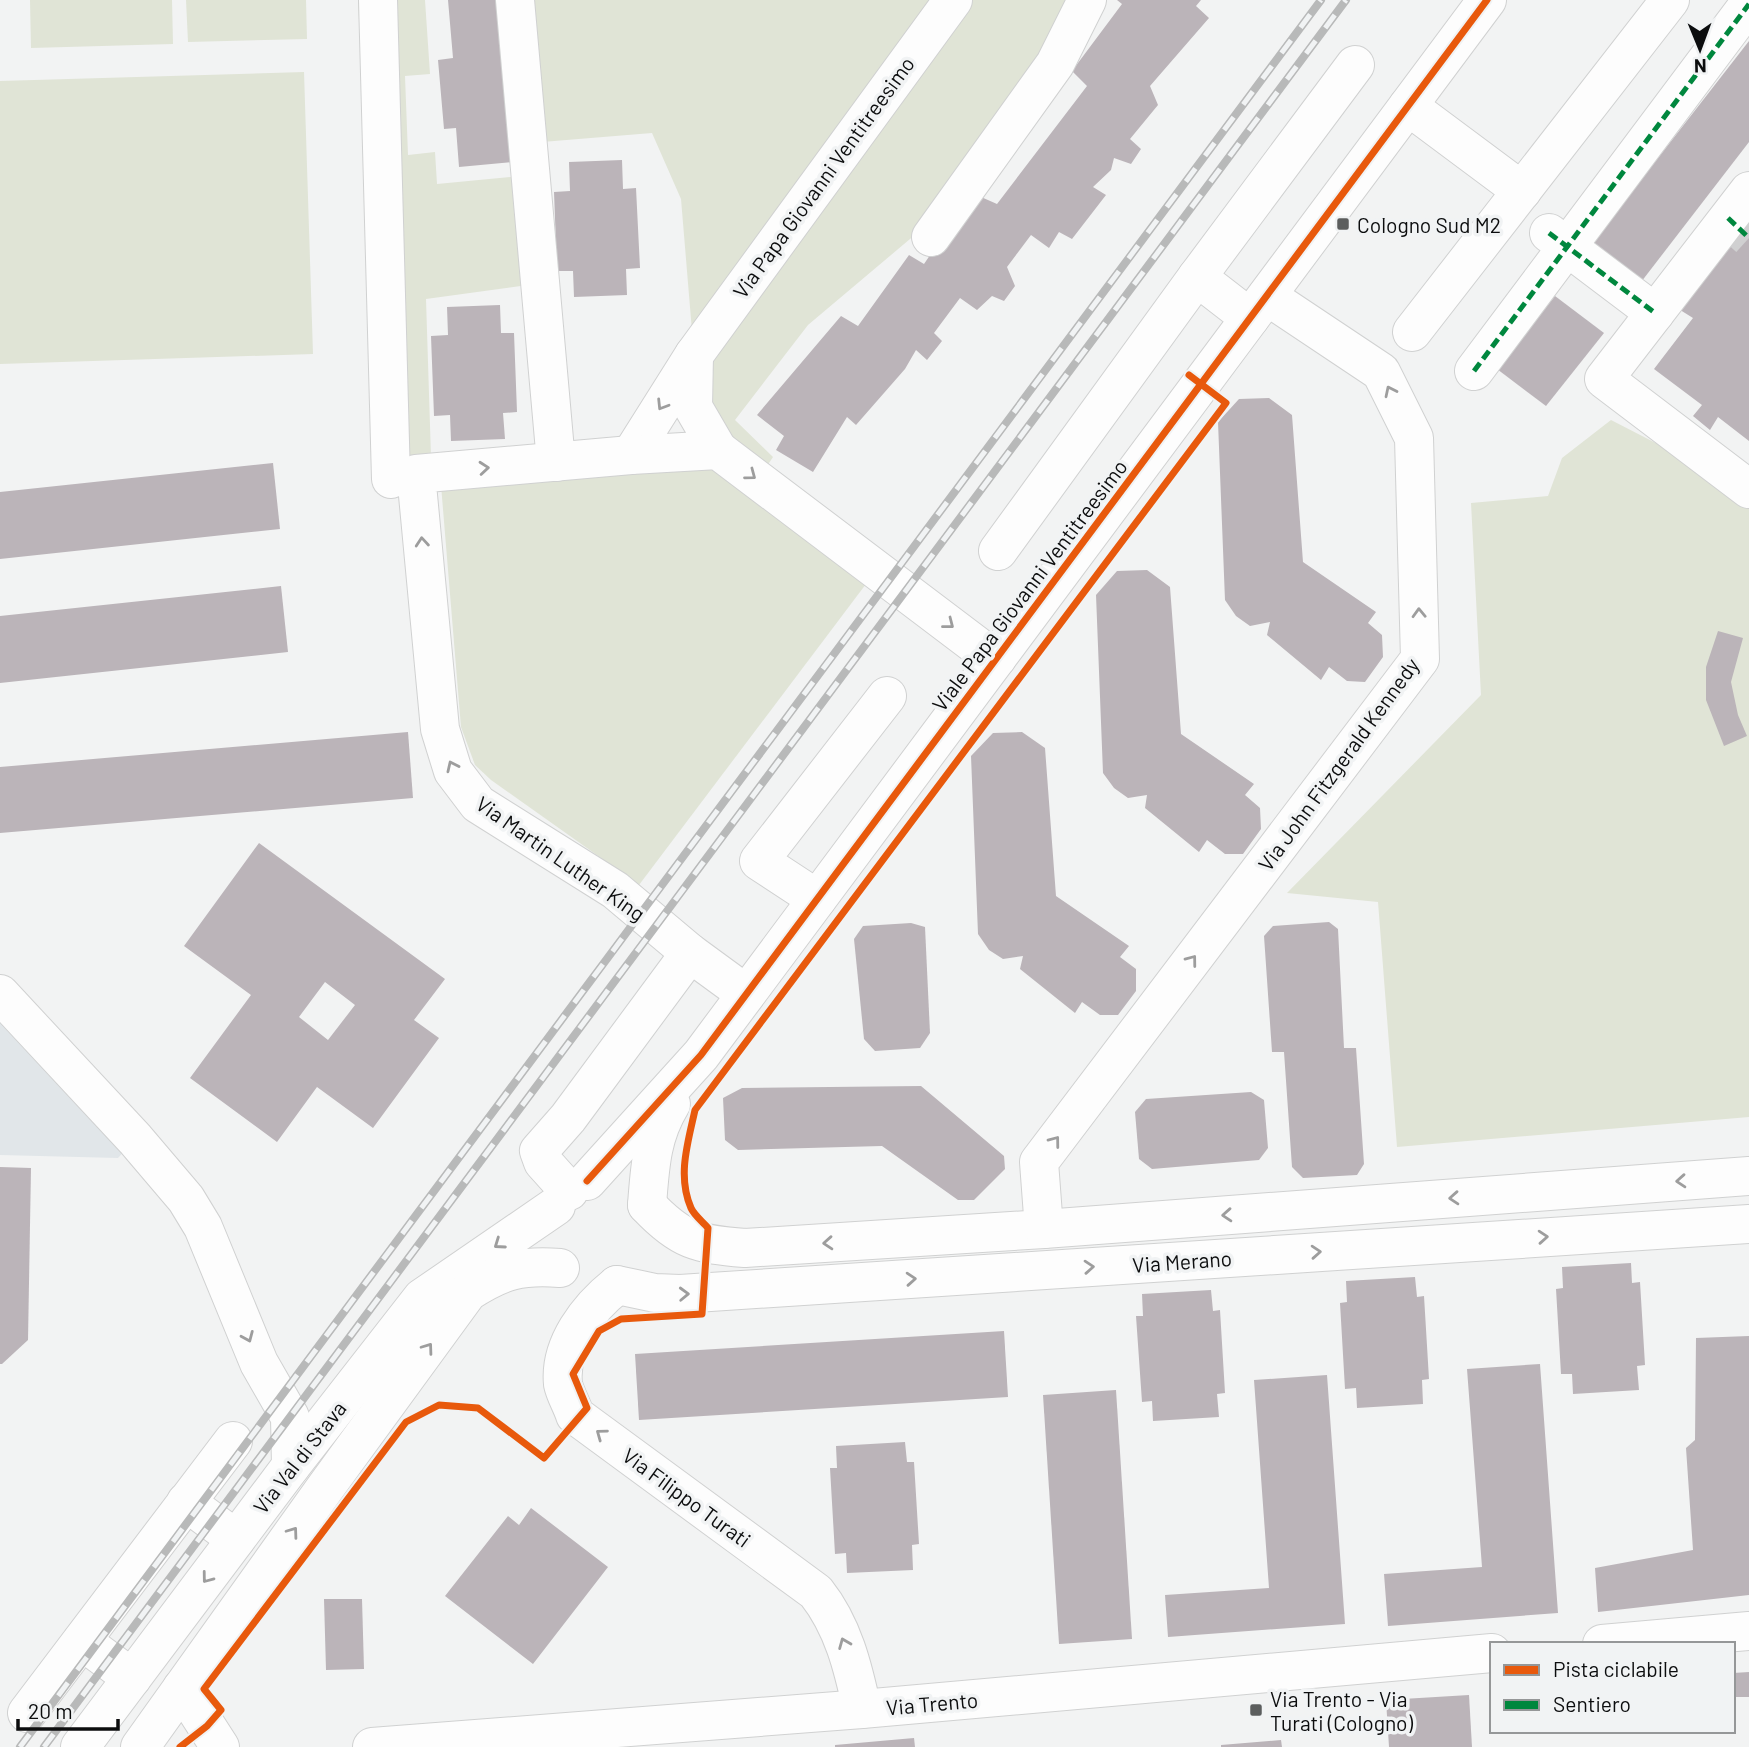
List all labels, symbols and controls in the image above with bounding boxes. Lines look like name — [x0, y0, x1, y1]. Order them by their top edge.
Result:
north arrow — [1665, 14, 1735, 84]
street label: Via Papa Giovanni Ventitreesimo — [727, 51, 919, 303]
text: N — [1694, 55, 1707, 78]
place label: Cologno Sud M2 — [1357, 212, 1501, 237]
marker: Cologno Sud M2 — [1335, 216, 1351, 232]
one-way arrow — [1385, 386, 1399, 398]
one-way arrow — [658, 397, 671, 410]
street label: Viale Papa Giovanni Ventitreesimo — [926, 454, 1132, 716]
one-way arrow — [479, 461, 490, 476]
one-way arrow — [743, 466, 756, 479]
one-way arrow — [415, 536, 430, 547]
one-way arrow — [1411, 607, 1426, 618]
one-way arrow — [941, 616, 954, 628]
street label: Via John Fitzgerald Kennedy — [1252, 652, 1424, 875]
one-way arrow — [446, 761, 460, 773]
street label: Via Martin Luther King — [472, 790, 650, 926]
one-way arrow — [1184, 955, 1196, 967]
one-way arrow — [1047, 1137, 1060, 1149]
one-way arrow — [1675, 1173, 1686, 1188]
one-way arrow — [1448, 1190, 1459, 1205]
one-way arrow — [1221, 1207, 1232, 1222]
one-way arrow — [1537, 1230, 1548, 1245]
one-way arrow — [822, 1235, 833, 1250]
one-way arrow — [494, 1236, 507, 1248]
street label: Via Merano — [1131, 1245, 1233, 1277]
one-way arrow — [1310, 1245, 1321, 1260]
one-way arrow — [1083, 1260, 1094, 1275]
one-way arrow — [906, 1272, 917, 1287]
one-way arrow — [679, 1286, 690, 1301]
one-way arrow — [240, 1329, 254, 1342]
one-way arrow — [419, 1344, 432, 1356]
street label: Via Val di Stava — [247, 1396, 351, 1518]
one-way arrow — [597, 1429, 609, 1442]
street label: Via Filippo Turati — [618, 1442, 756, 1552]
one-way arrow — [285, 1527, 297, 1540]
one-way arrow — [202, 1571, 215, 1583]
one-way arrow — [838, 1638, 852, 1650]
legend — [1490, 1642, 1735, 1733]
text: Pista ciclabile — [1553, 1656, 1679, 1681]
place label: Via Trento - Via Turati (Cologno) — [1270, 1686, 1414, 1735]
street label: Via Trento — [885, 1687, 979, 1719]
scale bar — [18, 1688, 117, 1732]
text: Sentiero — [1553, 1691, 1631, 1716]
text: 20 m — [28, 1698, 73, 1723]
marker: Via Trento - Via Turati (Cologno) — [1248, 1702, 1264, 1718]

